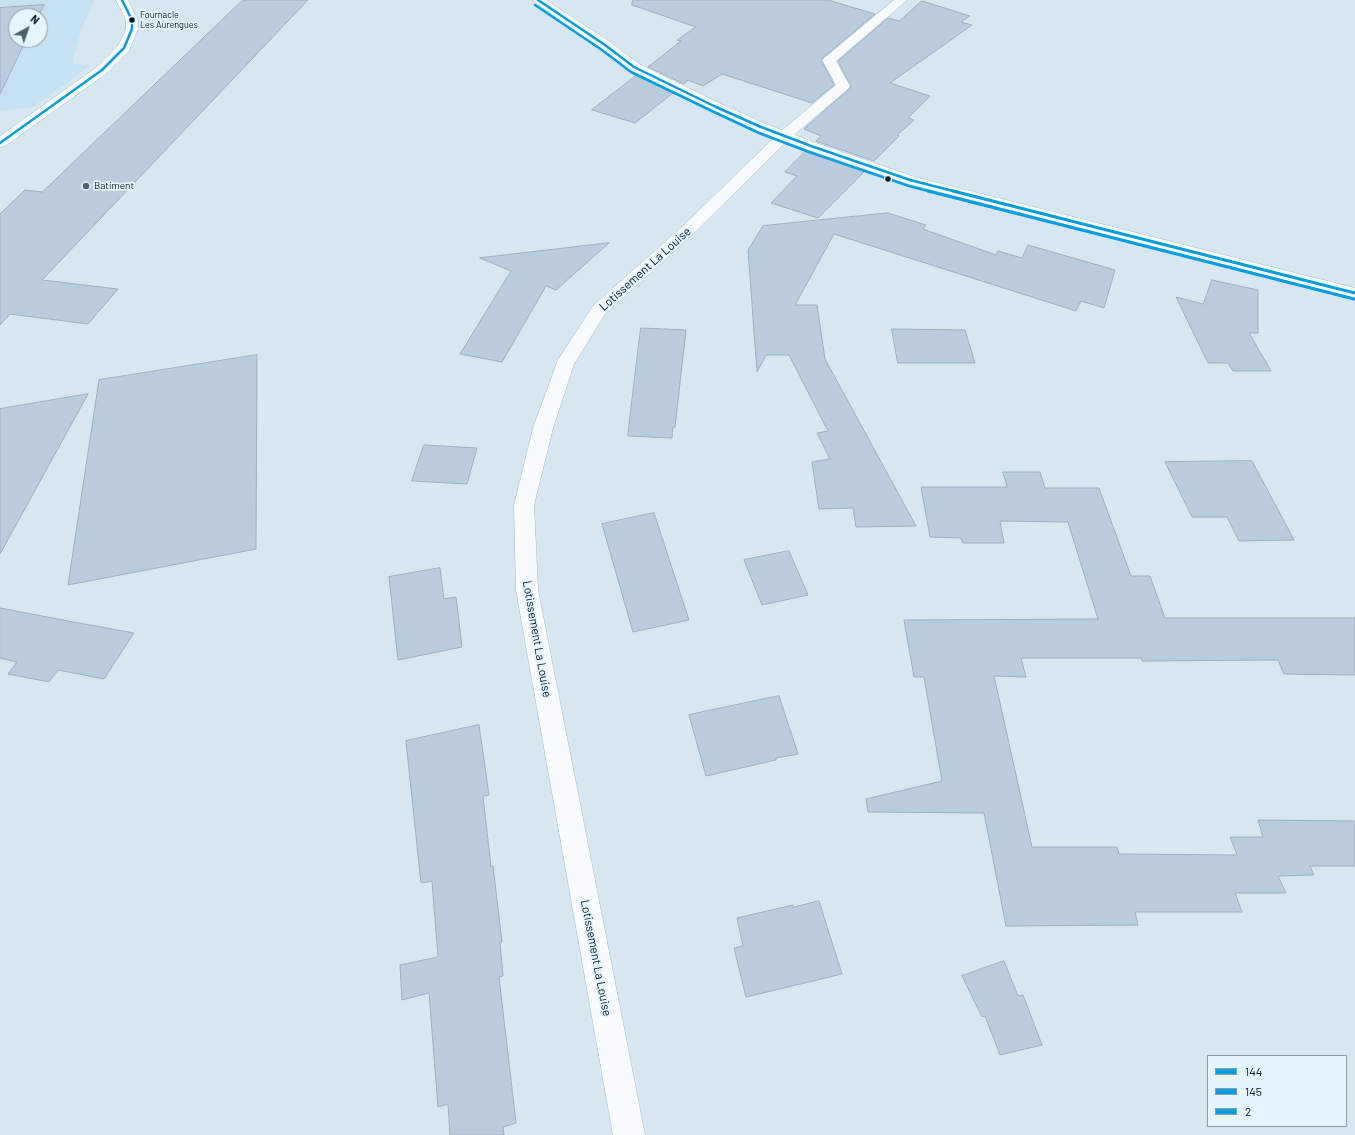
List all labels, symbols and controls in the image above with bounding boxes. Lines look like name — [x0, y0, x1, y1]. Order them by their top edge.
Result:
north arrow — [8, 8, 48, 48]
place label: Fournacle Les Aurengues — [140, 10, 198, 31]
text: N — [28, 12, 42, 27]
marker: Fournacle Les Aurengues — [127, 15, 137, 25]
unlabelled marker — [883, 174, 893, 184]
place label: Batiment — [94, 180, 134, 192]
marker: Batiment — [81, 181, 91, 191]
street label: Lotissement La Louise — [596, 224, 694, 314]
street label: Lotissement La Louise — [520, 579, 554, 699]
street label: Lotissement La Louise — [578, 899, 614, 1017]
legend — [1207, 1055, 1347, 1127]
text: 144 — [1245, 1064, 1262, 1078]
text: 145 — [1245, 1084, 1262, 1098]
text: 2 — [1245, 1104, 1251, 1118]

